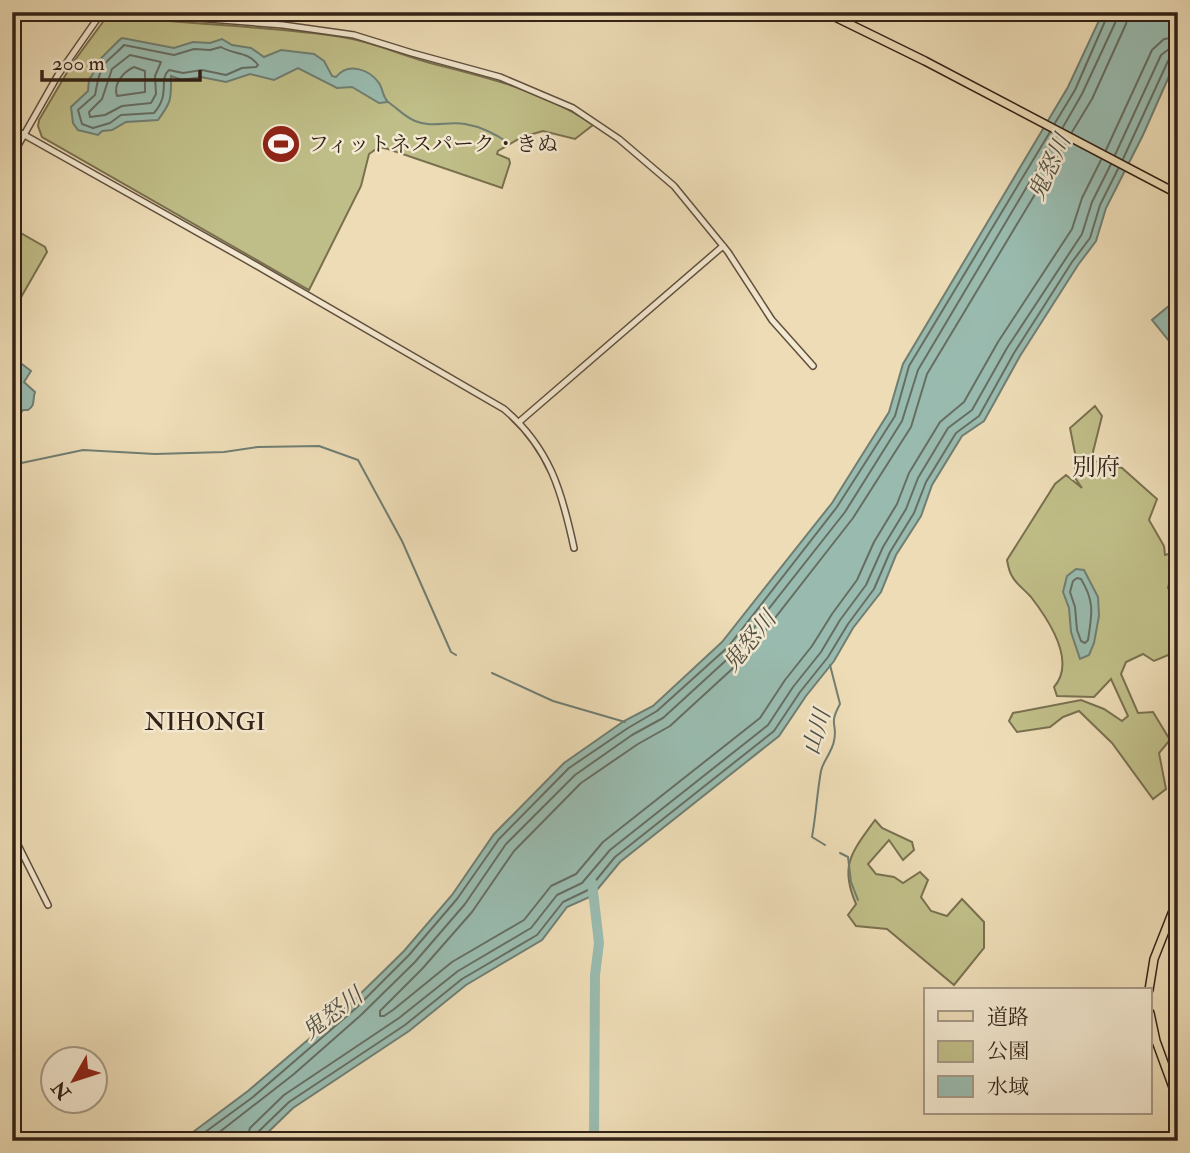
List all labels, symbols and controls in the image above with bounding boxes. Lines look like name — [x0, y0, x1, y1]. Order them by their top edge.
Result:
scale bar — [42, 38, 200, 82]
text: 200 m — [52, 50, 105, 77]
sports icon: フィットネスパーク・きぬ — [260, 123, 302, 165]
water label: 鬼怒川 — [1022, 127, 1078, 205]
place label: フィットネスパーク・きぬ — [308, 131, 558, 158]
district label: 別府 — [1072, 452, 1120, 483]
water label: 鬼怒川 — [716, 603, 784, 677]
water label: 山川 — [796, 703, 838, 758]
district label: NIHONGI — [145, 707, 265, 738]
water label: 鬼怒川 — [296, 979, 371, 1046]
legend — [924, 988, 1152, 1114]
text: 道路 — [987, 1004, 1029, 1031]
text: 公園 — [987, 1038, 1029, 1065]
north arrow — [38, 1044, 108, 1114]
text: 水域 — [987, 1074, 1029, 1101]
text: N — [46, 1075, 77, 1105]

